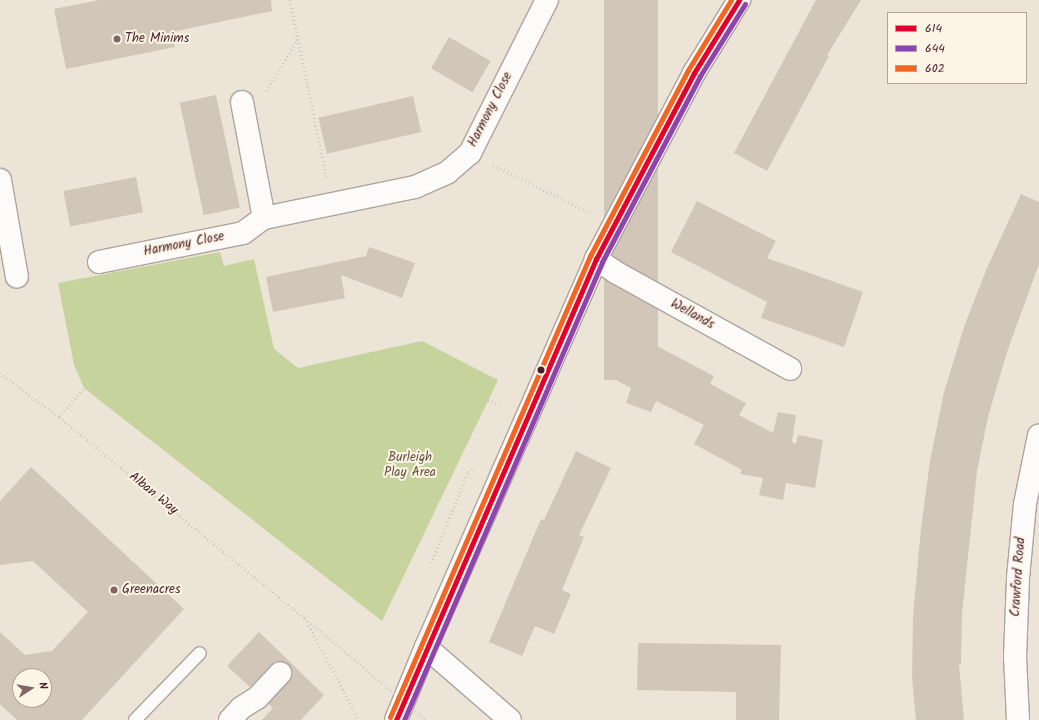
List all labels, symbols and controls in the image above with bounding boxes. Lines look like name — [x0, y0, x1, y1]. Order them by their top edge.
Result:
legend — [887, 12, 1027, 84]
text: 614 — [925, 19, 942, 38]
place label: The Minims — [125, 31, 189, 47]
marker: The Minims — [112, 34, 122, 44]
text: 644 — [925, 39, 945, 58]
text: 602 — [925, 59, 945, 78]
street label: Harmony Close — [465, 70, 517, 150]
street label: Harmony Close — [142, 230, 226, 260]
street label: Wellands — [667, 297, 717, 333]
unlabelled marker — [536, 365, 546, 375]
park label: Burleigh Play Area — [384, 451, 436, 482]
street label: Alban Way — [125, 470, 181, 518]
street label: Crawford Road — [1008, 537, 1030, 617]
place label: Greenacres — [122, 582, 180, 598]
marker: Greenacres — [109, 585, 119, 595]
north arrow — [12, 668, 52, 708]
text: N — [33, 680, 52, 691]

